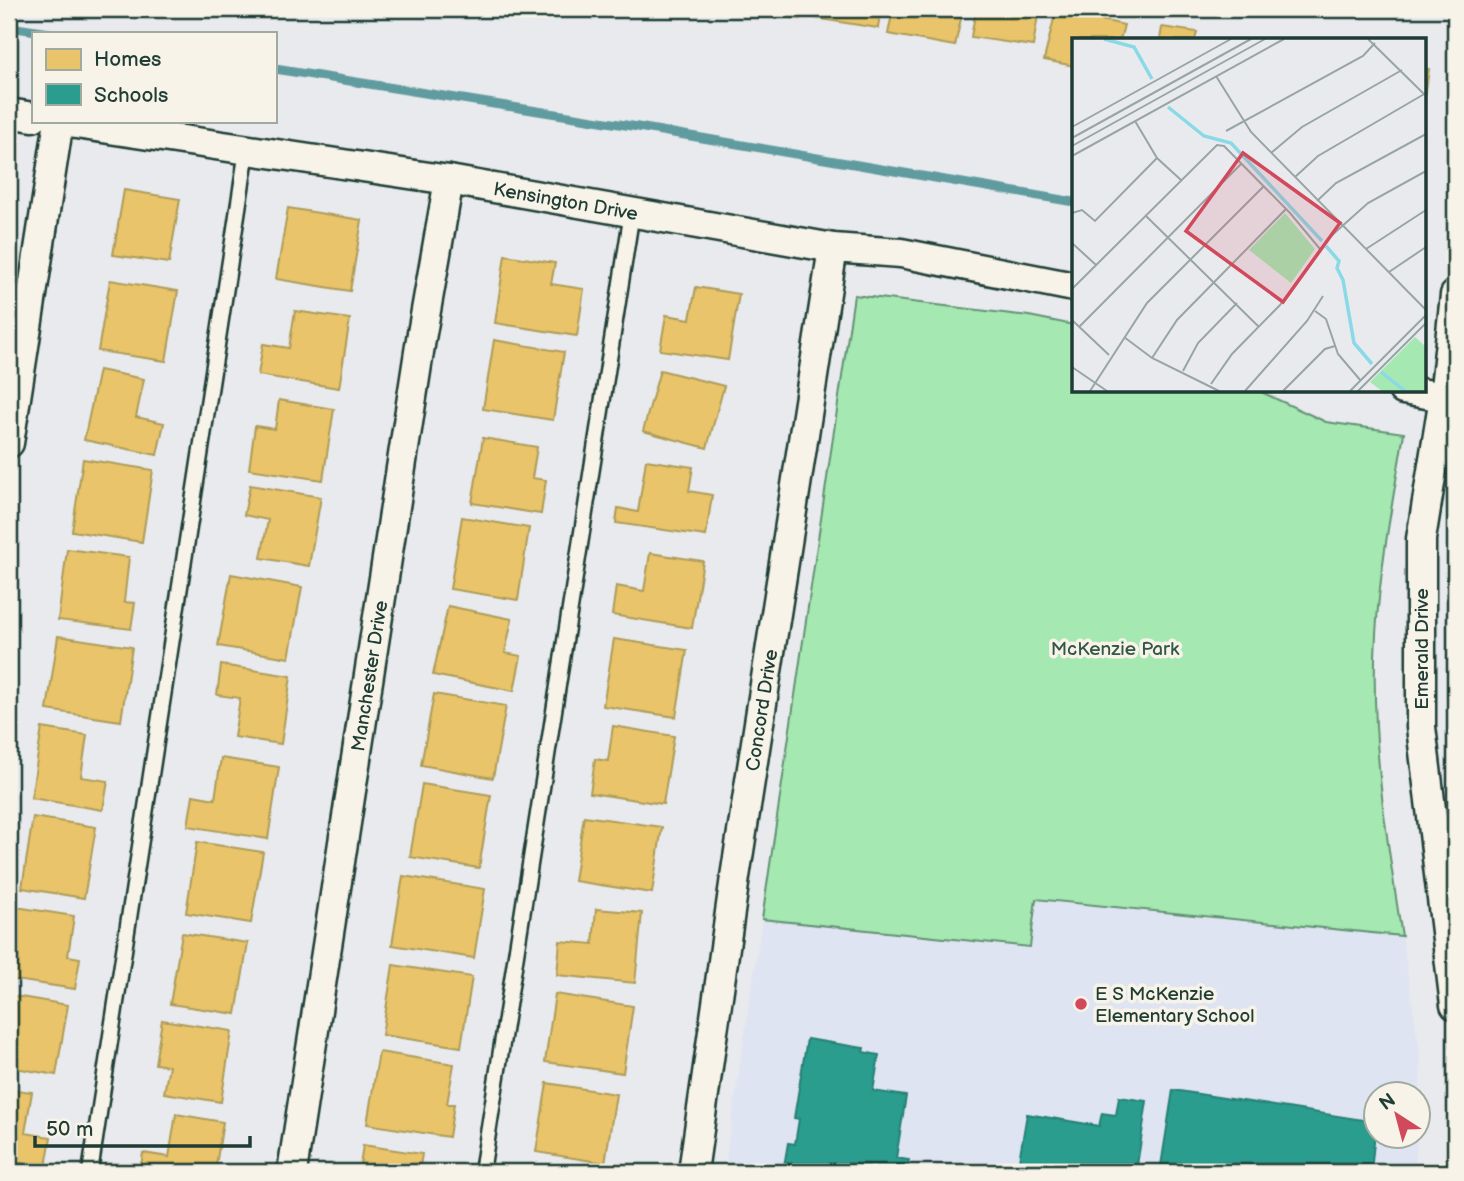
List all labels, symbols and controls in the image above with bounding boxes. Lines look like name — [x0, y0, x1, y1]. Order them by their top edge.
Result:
legend — [32, 32, 276, 122]
inset map — [1072, 38, 1426, 392]
text: Homes — [94, 47, 162, 72]
text: Schools — [94, 83, 168, 108]
street label: Kensington Drive — [492, 178, 640, 226]
street label: Emerald Drive — [1411, 588, 1434, 710]
street label: Manchester Drive — [347, 599, 393, 753]
park label: McKenzie Park — [1051, 638, 1180, 661]
street label: Concord Drive — [742, 648, 783, 773]
place label: E S McKenzie Elementary School — [1095, 983, 1254, 1028]
marker: E S McKenzie Elementary School — [1073, 996, 1089, 1012]
north arrow — [1362, 1080, 1432, 1150]
text: N — [1375, 1089, 1400, 1116]
scale bar — [35, 1104, 250, 1148]
text: 50 m — [46, 1117, 93, 1142]

